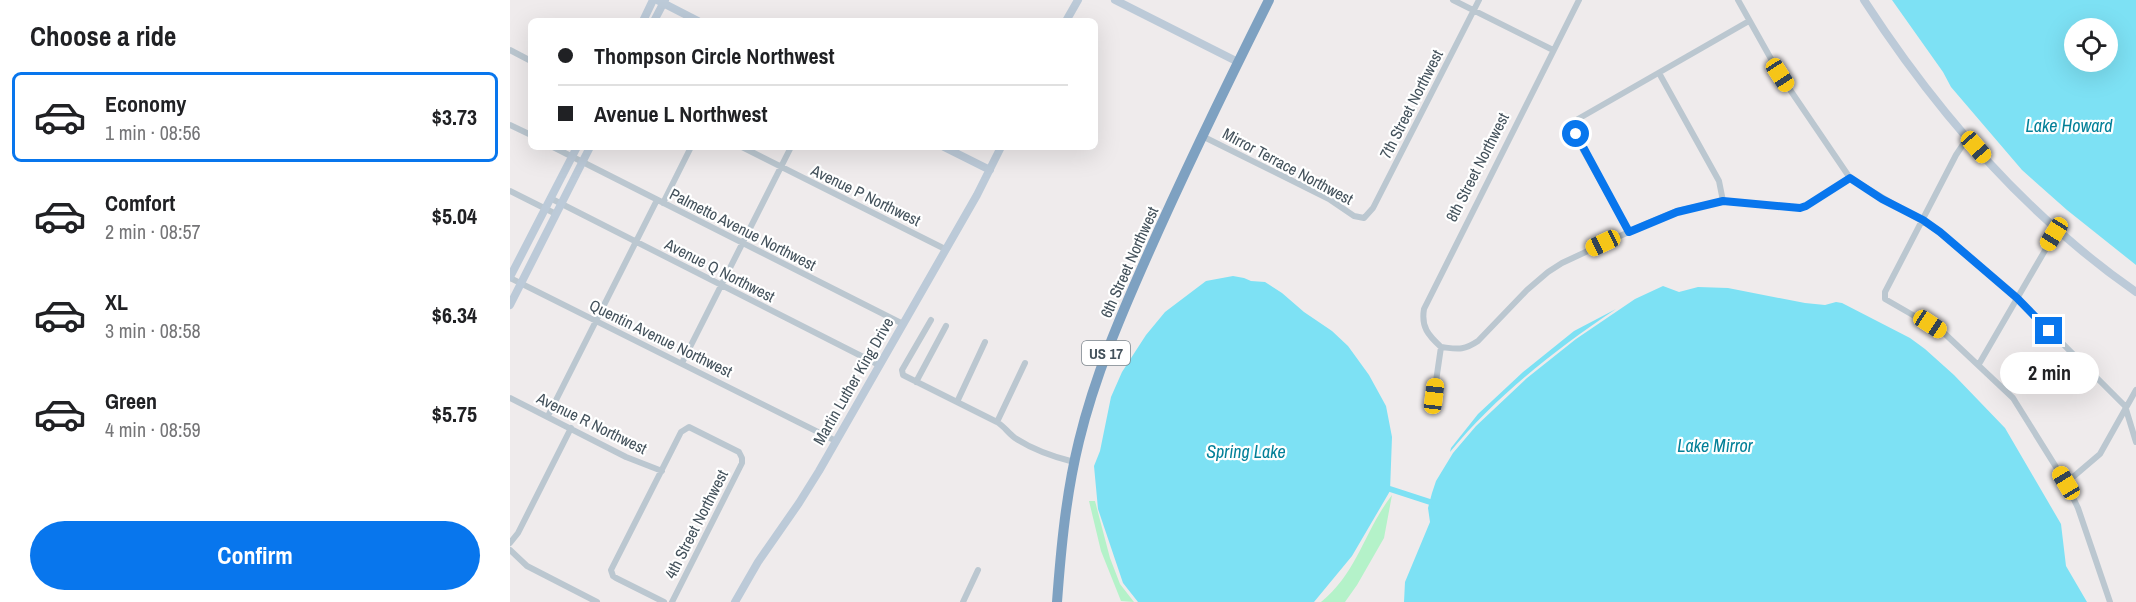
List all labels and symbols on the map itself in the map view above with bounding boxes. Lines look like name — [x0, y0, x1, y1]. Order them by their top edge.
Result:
street label: 7th Street Northwest — [1374, 45, 1448, 162]
car — [1763, 55, 1797, 95]
street label: 8th Street Northwest — [1440, 108, 1514, 225]
water label: Lake Howard — [2026, 113, 2113, 138]
route start — [1562, 120, 1589, 147]
street label: Mirror Terrace Northwest — [1219, 122, 1357, 210]
car — [1957, 128, 1995, 166]
street label: Avenue P Northwest — [807, 159, 925, 231]
street label: Palmetto Avenue Northwest — [666, 182, 820, 276]
street label: 6th Street Northwest — [1095, 203, 1164, 321]
car — [2037, 214, 2071, 254]
car — [1583, 227, 1623, 259]
street label: Avenue Q Northwest — [660, 232, 779, 307]
street label: Quentin Avenue Northwest — [586, 294, 737, 382]
car — [1910, 307, 1950, 341]
street label: Martin Luther King Drive — [808, 313, 898, 449]
route end — [2035, 317, 2062, 344]
road number: US 17 — [1082, 341, 1130, 365]
callout: 2 min — [2000, 352, 2098, 394]
car — [1423, 377, 1445, 415]
street label: Avenue R Northwest — [532, 386, 651, 459]
water label: Lake Mirror — [1677, 433, 1754, 458]
water label: Spring Lake — [1206, 439, 1286, 464]
car — [2049, 463, 2083, 503]
street label: 4th Street Northwest — [659, 465, 733, 582]

